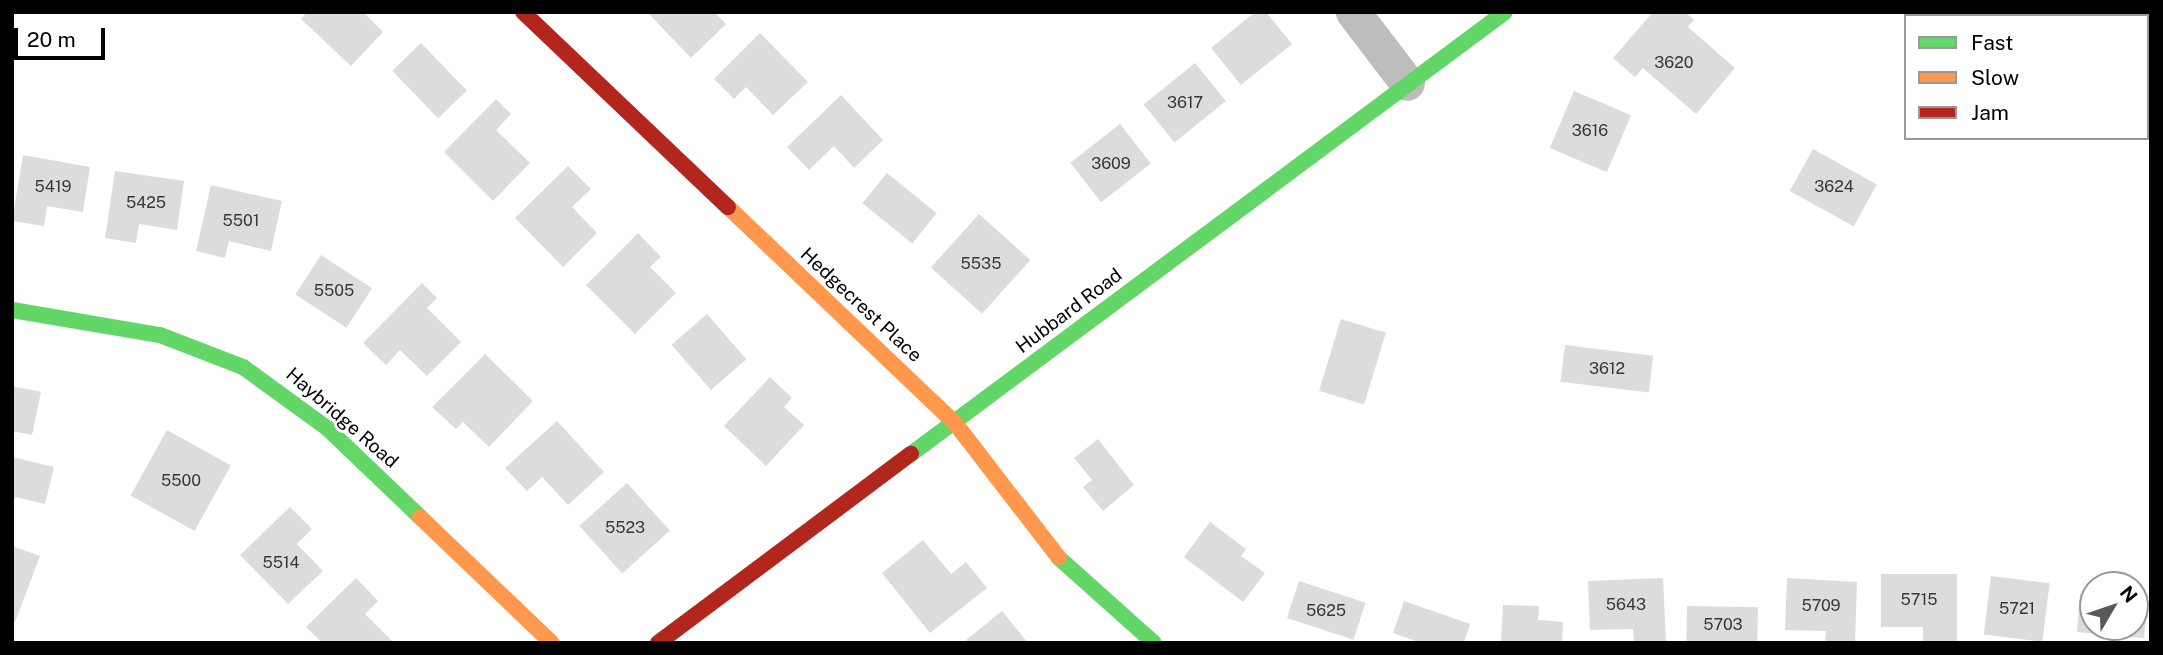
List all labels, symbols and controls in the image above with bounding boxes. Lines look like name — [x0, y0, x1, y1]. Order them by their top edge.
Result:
scale bar — [18, 14, 108, 58]
legend — [1904, 14, 2149, 140]
text: 20 m — [27, 27, 76, 52]
text: Fast — [1971, 30, 2013, 55]
house number: 3620 — [1654, 53, 1694, 73]
text: Slow — [1971, 65, 2019, 90]
house number: 3617 — [1167, 93, 1203, 113]
text: Jam — [1971, 100, 2009, 125]
house number: 3616 — [1572, 121, 1608, 141]
house number: 3609 — [1091, 154, 1131, 174]
house number: 5419 — [35, 177, 71, 197]
house number: 3624 — [1814, 177, 1854, 197]
house number: 5425 — [126, 193, 166, 213]
house number: 5501 — [223, 211, 259, 231]
street label: Hedgecrest Place — [796, 243, 926, 367]
house number: 5535 — [961, 254, 1001, 274]
street label: Hubbard Road — [1011, 264, 1127, 358]
house number: 5505 — [314, 281, 354, 301]
house number: 3612 — [1589, 359, 1625, 379]
street label: Haybridge Road — [281, 363, 403, 473]
house number: 5500 — [161, 471, 201, 491]
house number: 5523 — [605, 518, 645, 538]
house number: 5514 — [262, 553, 300, 573]
north arrow — [2079, 571, 2149, 641]
text: N — [2116, 581, 2142, 607]
house number: 5715 — [1901, 590, 1937, 610]
house number: 5643 — [1606, 595, 1646, 615]
house number: 5709 — [1801, 596, 1841, 616]
house number: 5721 — [1999, 599, 2035, 619]
house number: 5625 — [1306, 601, 1346, 621]
house number: 5703 — [1703, 615, 1743, 635]

